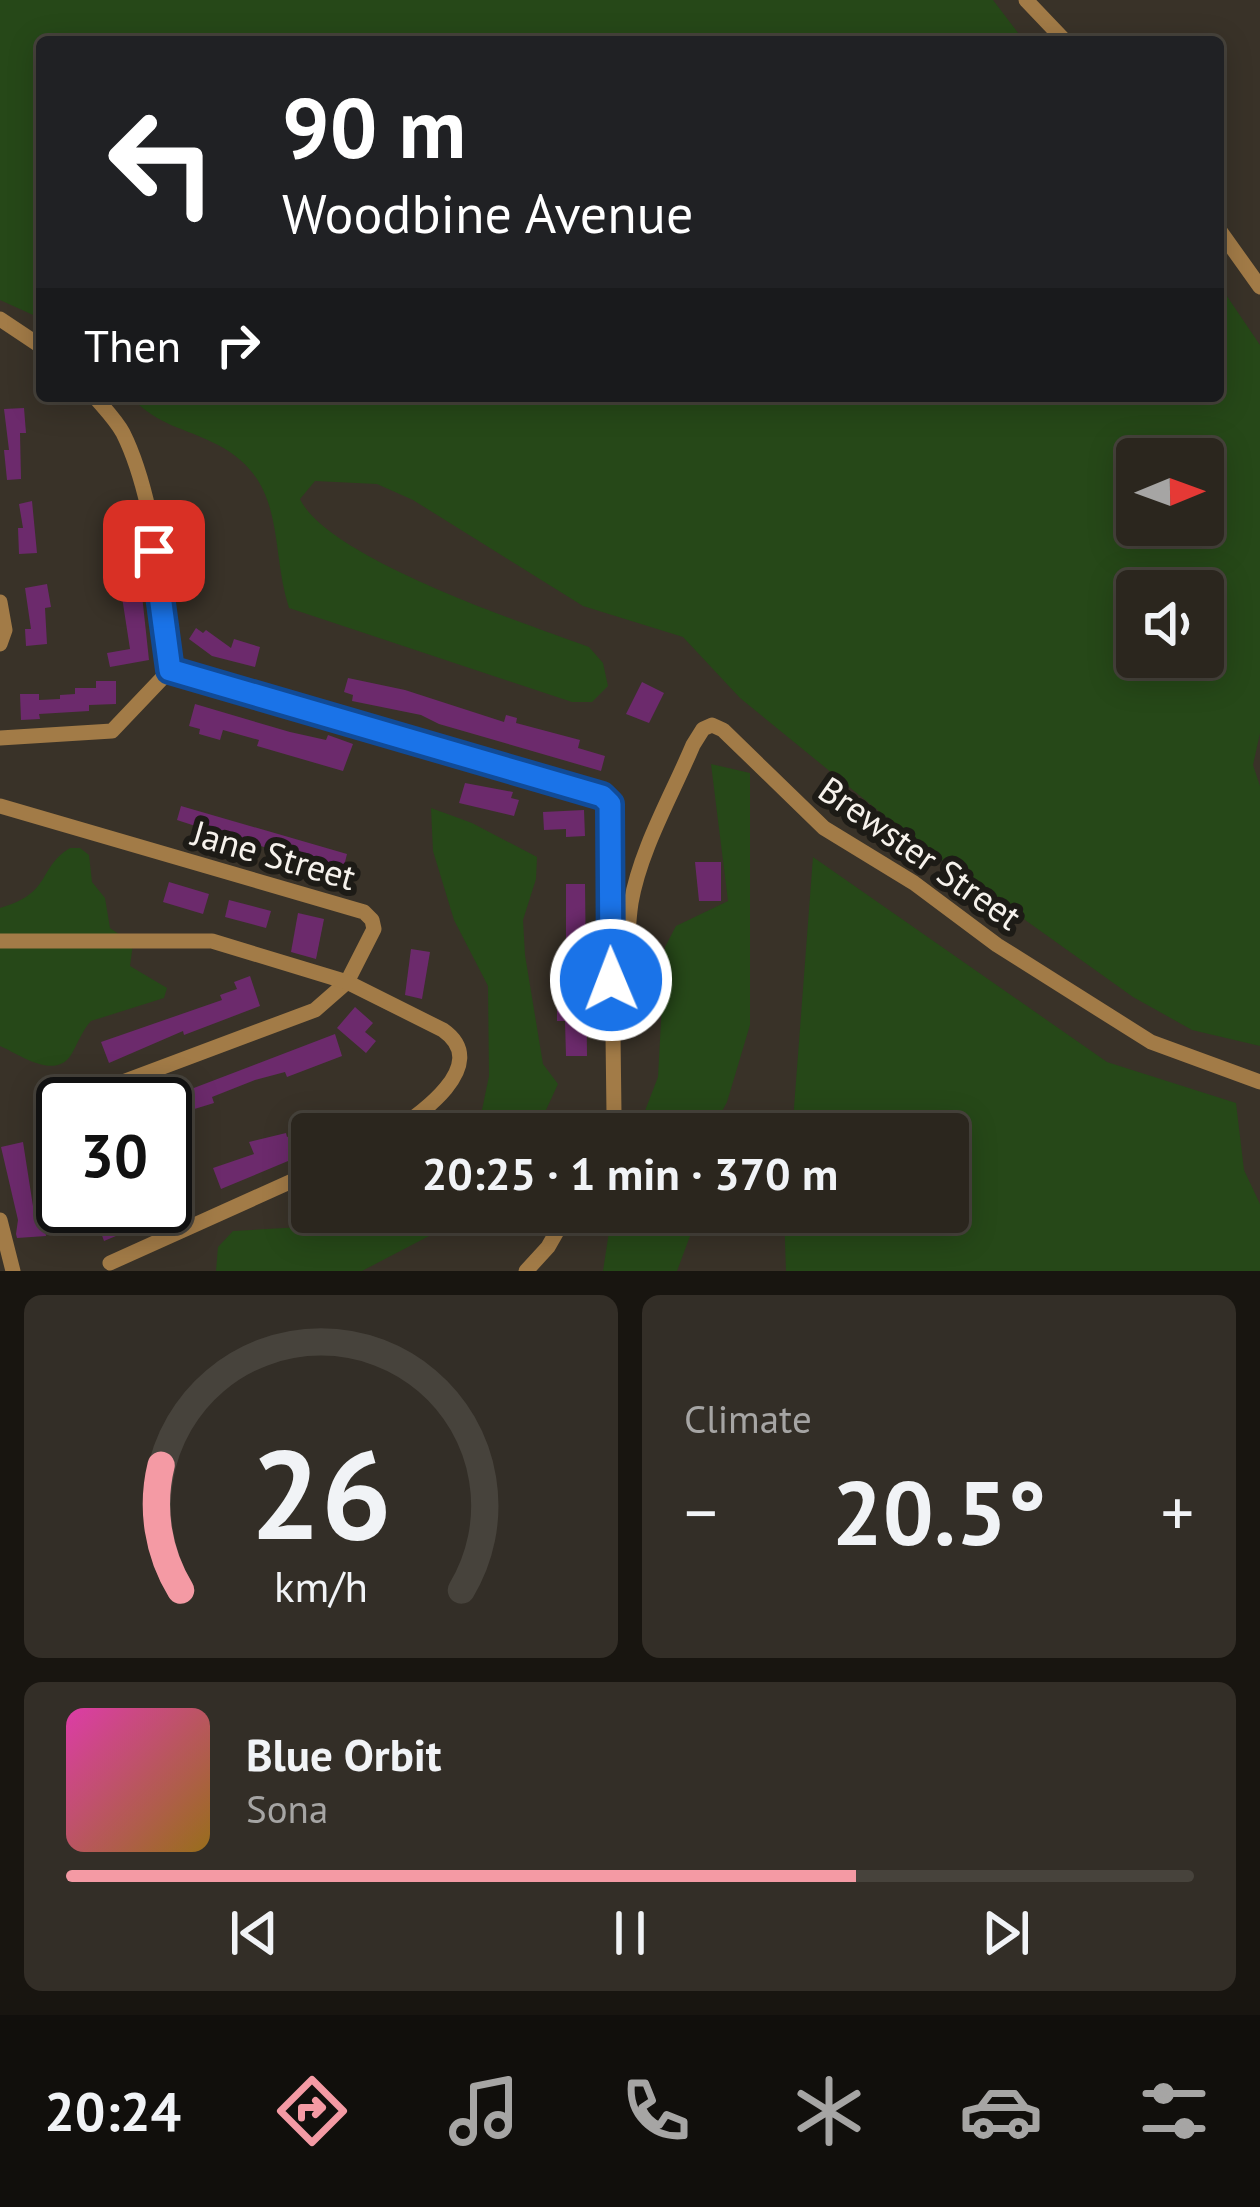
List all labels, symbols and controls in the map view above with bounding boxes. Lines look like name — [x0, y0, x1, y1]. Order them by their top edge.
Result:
text: 90 m — [282, 72, 466, 181]
icon: left — [84, 84, 240, 240]
text: Woodbine Avenue — [282, 178, 693, 248]
icon: right — [205, 312, 271, 378]
text: Then — [84, 316, 181, 374]
north arrow — [1116, 438, 1224, 546]
map controls — [1116, 438, 1224, 678]
pin — [103, 500, 205, 602]
icon: arrive — [121, 518, 187, 584]
button: sound — [1116, 570, 1224, 678]
street label: Brewster Street — [810, 765, 1031, 940]
street label: Jane Street — [185, 808, 361, 900]
position arrow — [548, 917, 674, 1043]
speed limit sign: 30 — [36, 1077, 192, 1233]
text: 20:25 · 1 min · 370 m — [422, 1144, 838, 1202]
text: Climate — [684, 1393, 812, 1444]
text: 26 — [250, 1412, 392, 1573]
text: 20.5° — [832, 1453, 1046, 1570]
text: − — [684, 1469, 717, 1554]
text: + — [1161, 1469, 1194, 1554]
text: km/h — [274, 1557, 368, 1613]
text: Blue Orbit — [246, 1725, 442, 1783]
text: Sona — [246, 1783, 328, 1834]
icon: previous — [221, 1900, 287, 1966]
icon: pause — [597, 1900, 663, 1966]
icon: next — [973, 1900, 1039, 1966]
icon: directions — [270, 2069, 354, 2153]
icon: music — [442, 2069, 526, 2153]
icon: phone — [614, 2069, 698, 2153]
icon: climate — [787, 2069, 871, 2153]
icon: car — [959, 2069, 1043, 2153]
icon: filters — [1132, 2069, 1216, 2153]
text: 20:24 — [44, 2076, 181, 2146]

